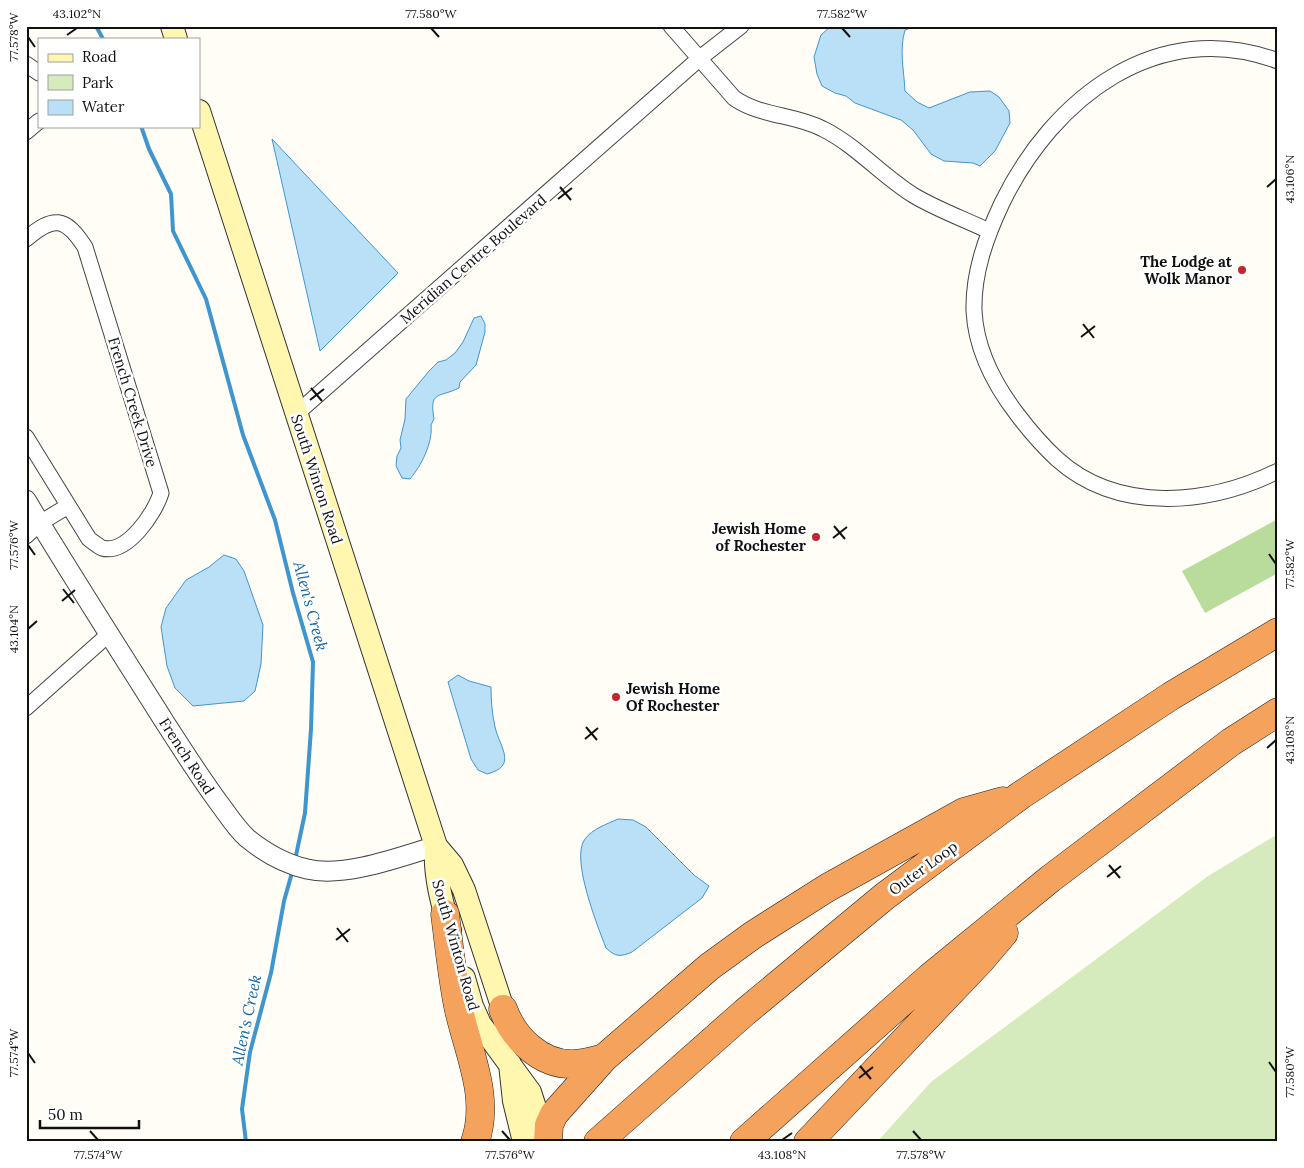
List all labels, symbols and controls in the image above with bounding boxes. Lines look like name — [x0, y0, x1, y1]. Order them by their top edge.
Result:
text: 43.102°N — [53, 6, 101, 21]
text: 77.580°W — [405, 6, 458, 21]
text: 77.582°W — [817, 6, 868, 21]
text: 77.578°W — [6, 11, 21, 62]
legend — [38, 38, 200, 128]
text: Road — [82, 47, 117, 66]
text: Park — [82, 73, 113, 92]
text: Water — [82, 97, 125, 116]
text: 43.106°N — [1282, 155, 1297, 203]
street label: Meridian Centre Boulevard — [396, 190, 550, 328]
place label: The Lodge at Wolk Manor — [1140, 252, 1233, 288]
marker: The Lodge at Wolk Manor — [1236, 264, 1248, 276]
street label: French Creek Drive — [104, 335, 162, 469]
street label: South Winton Road — [287, 412, 347, 546]
text: 77.576°W — [6, 519, 21, 570]
place label: Jewish Home of Rochester — [712, 519, 807, 555]
marker: Jewish Home of Rochester — [810, 531, 822, 543]
text: 77.582°W — [1282, 538, 1297, 589]
water label: Allen's Creek — [289, 558, 333, 653]
text: 43.104°N — [6, 605, 21, 653]
place label: Jewish Home Of Rochester — [626, 679, 720, 715]
marker: Jewish Home Of Rochester — [610, 691, 622, 703]
street label: French Road — [155, 714, 219, 798]
text: 43.108°N — [1282, 716, 1297, 764]
street label: Outer Loop — [885, 837, 961, 899]
street label: South Winton Road — [428, 877, 484, 1013]
water label: Allen's Creek — [226, 973, 265, 1068]
text: 77.574°W — [6, 1028, 21, 1077]
text: 77.580°W — [1282, 1045, 1297, 1098]
scale bar — [40, 1098, 139, 1130]
text: 50 m — [48, 1105, 83, 1124]
text: 77.574°W — [74, 1147, 123, 1162]
text: 77.576°W — [485, 1147, 536, 1162]
text: 43.108°N — [758, 1147, 806, 1162]
text: 77.578°W — [896, 1147, 947, 1162]

